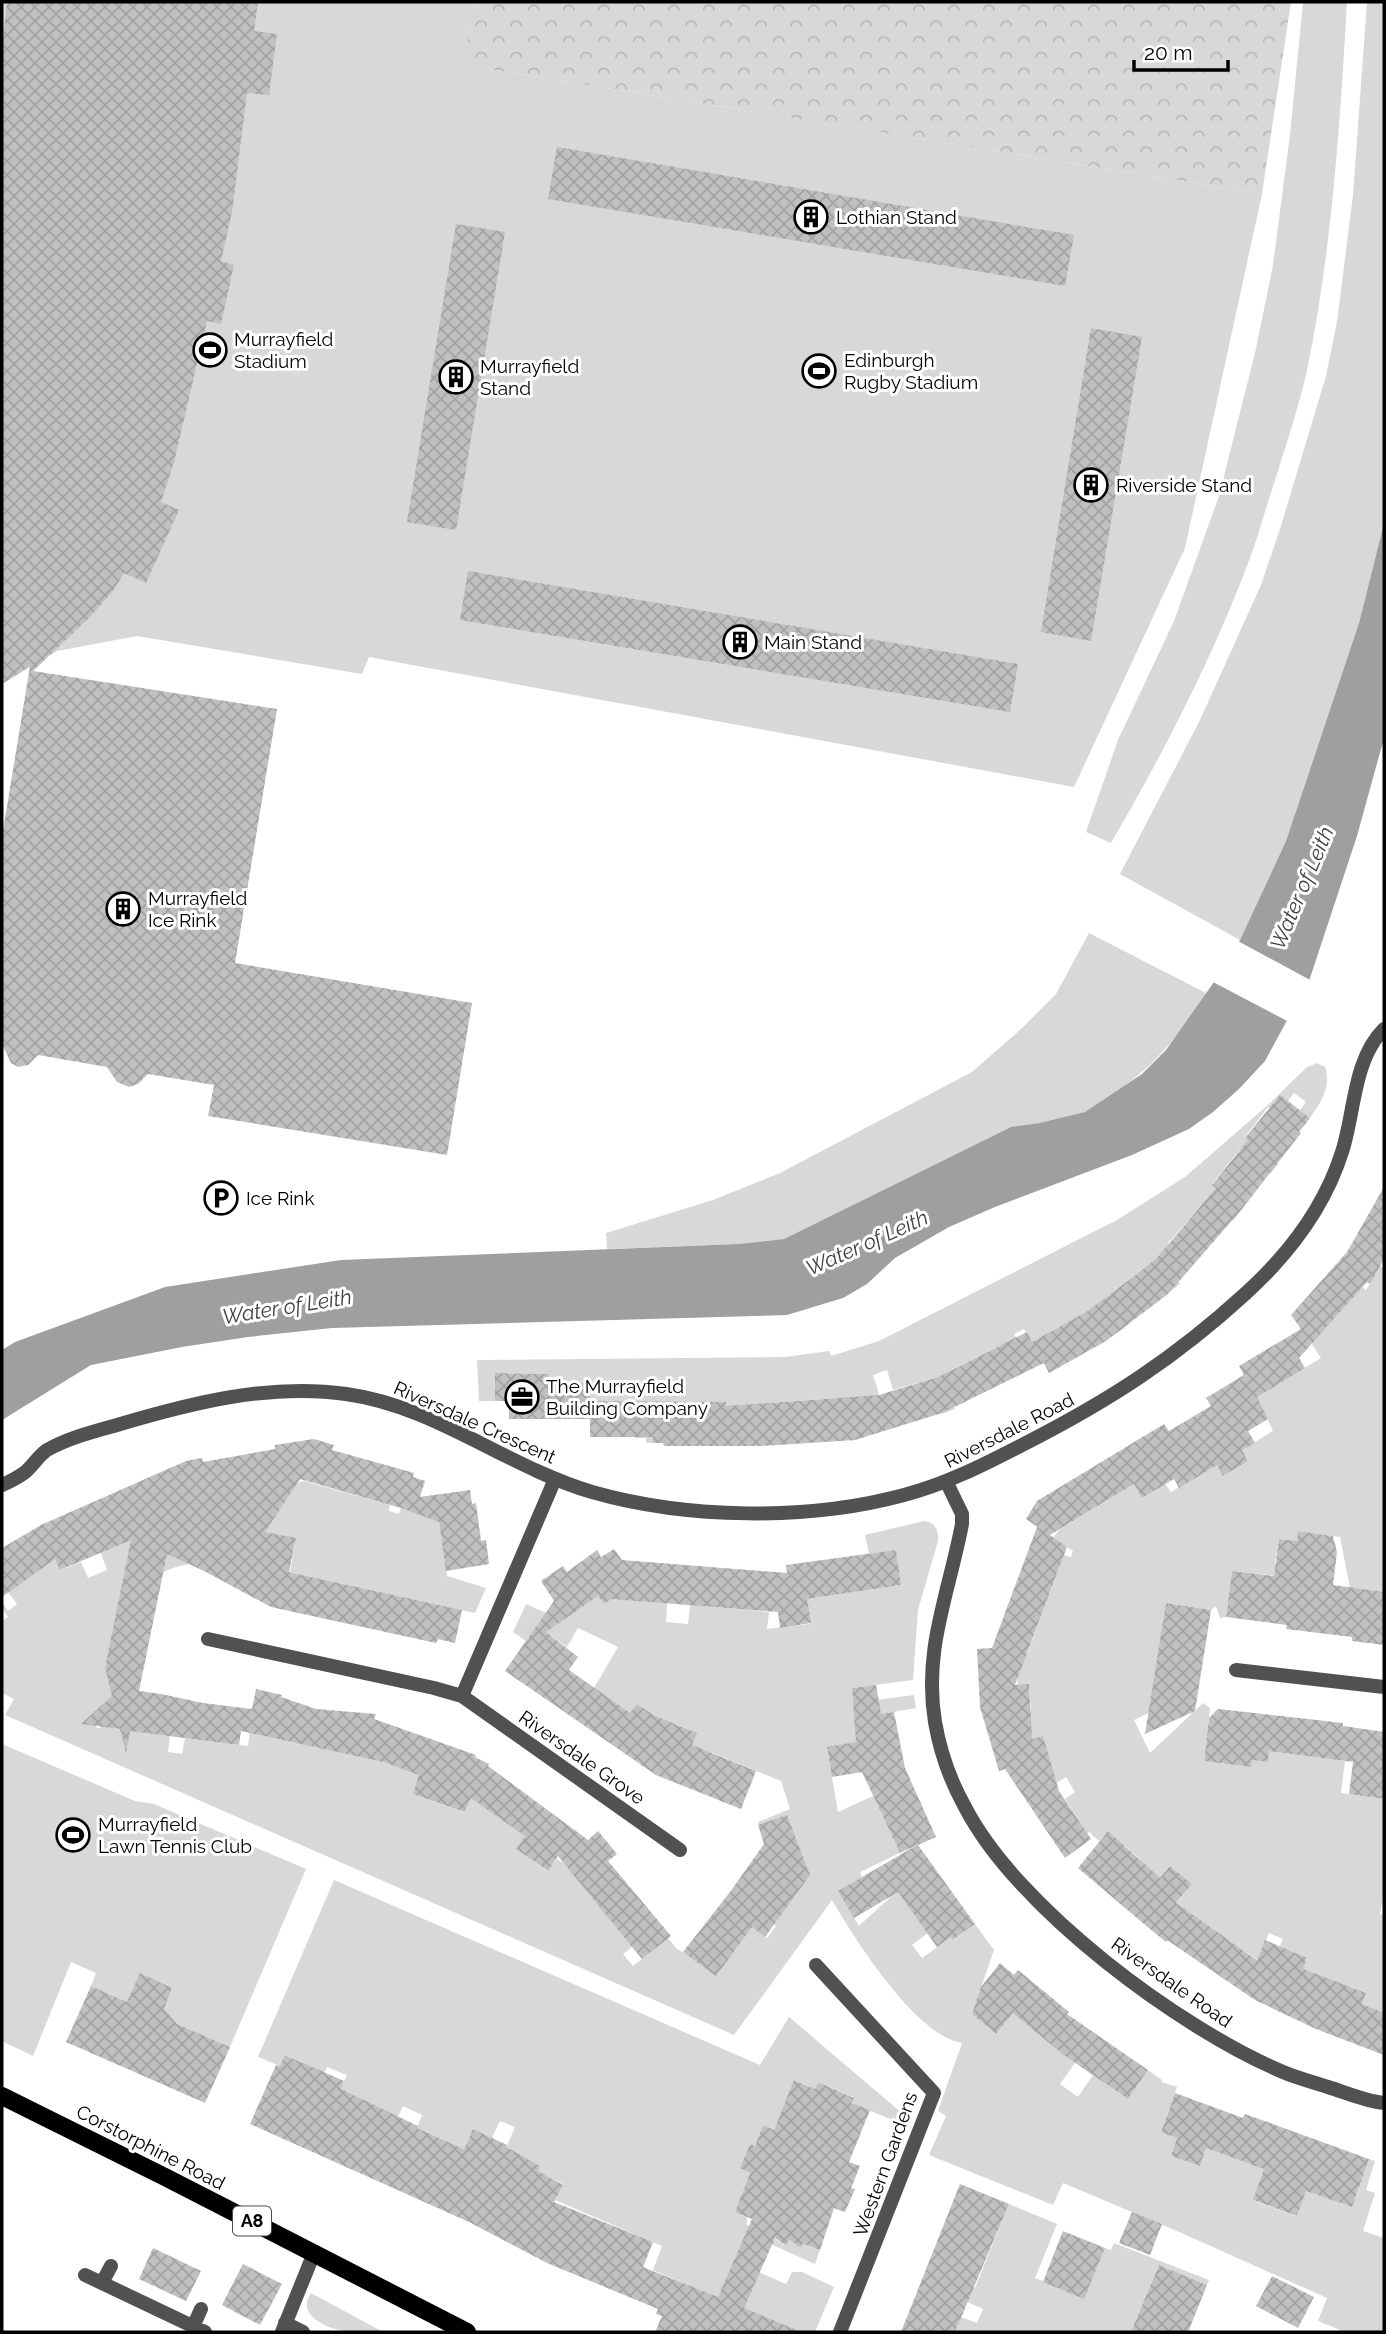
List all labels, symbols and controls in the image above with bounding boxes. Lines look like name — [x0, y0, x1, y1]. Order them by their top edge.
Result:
scale bar — [1134, 28, 1228, 72]
text: 20 m — [1144, 40, 1192, 65]
building icon: Lothian Stand — [792, 198, 830, 236]
place label: Lothian Stand — [836, 206, 957, 228]
place label: Murrayfield Stadium — [234, 328, 333, 372]
sports icon: Murrayfield Stadium — [191, 331, 229, 369]
place label: Edinburgh Rugby Stadium — [844, 349, 978, 393]
sports icon: Edinburgh Rugby Stadium — [800, 352, 838, 390]
place label: Murrayfield Stand — [480, 355, 579, 399]
building icon: Murrayfield Stand — [437, 358, 475, 396]
building icon: Riverside Stand — [1072, 466, 1110, 504]
place label: Riverside Stand — [1116, 474, 1252, 496]
building icon: Main Stand — [721, 623, 759, 661]
place label: Main Stand — [764, 631, 862, 653]
water label: Water of Leith — [1264, 823, 1339, 953]
place label: Murrayfield Ice Rink — [148, 887, 247, 931]
building icon: Murrayfield Ice Rink — [104, 890, 142, 928]
parking icon: Ice Rink — [202, 1179, 240, 1217]
place label: Ice Rink — [246, 1187, 315, 1209]
water label: Water of Leith — [802, 1205, 932, 1281]
water label: Water of Leith — [220, 1284, 354, 1329]
place label: The Murrayfield Building Company — [546, 1375, 708, 1419]
street label: Riversdale Crescent — [391, 1376, 560, 1468]
office icon: The Murrayfield Building Company — [503, 1378, 541, 1416]
street label: Riversdale Road — [941, 1388, 1077, 1472]
street label: Riversdale Grove — [515, 1705, 649, 1809]
place label: Murrayfield Lawn Tennis Club — [98, 1813, 252, 1857]
sports icon: Murrayfield Lawn Tennis Club — [54, 1816, 92, 1854]
street label: Riversdale Road — [1107, 1932, 1237, 2032]
street label: Western Gardens — [849, 2089, 921, 2239]
street label: Corstorphine Road — [73, 2100, 229, 2194]
road number: A8 — [233, 2206, 271, 2236]

